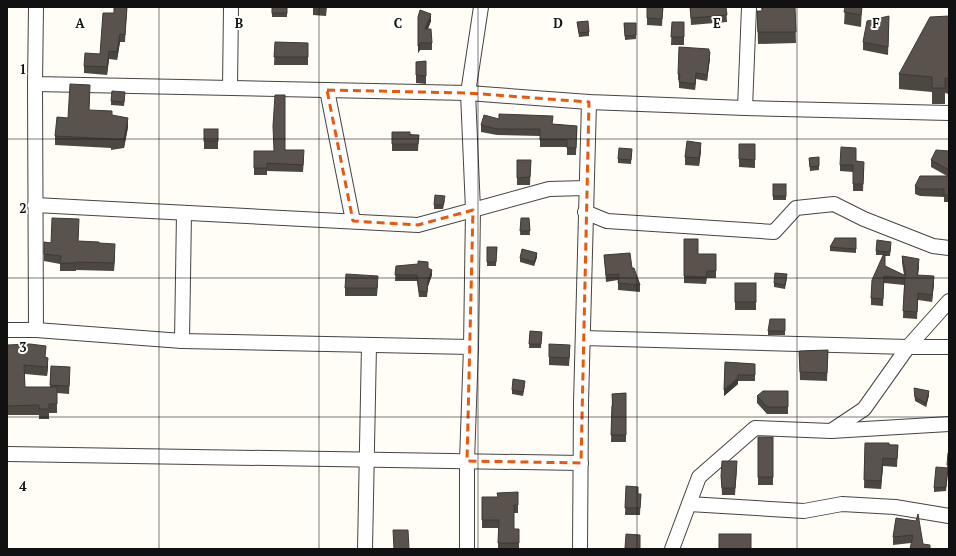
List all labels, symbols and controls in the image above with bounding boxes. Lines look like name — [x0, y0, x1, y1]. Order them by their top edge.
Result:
text: A — [75, 14, 85, 32]
text: B — [235, 14, 243, 32]
text: C — [394, 14, 402, 32]
text: D — [553, 14, 563, 32]
text: E — [713, 14, 721, 32]
text: F — [872, 14, 880, 32]
text: 1 — [19, 60, 27, 78]
text: 2 — [19, 199, 27, 217]
text: 3 — [19, 338, 27, 356]
text: 4 — [19, 477, 27, 495]

